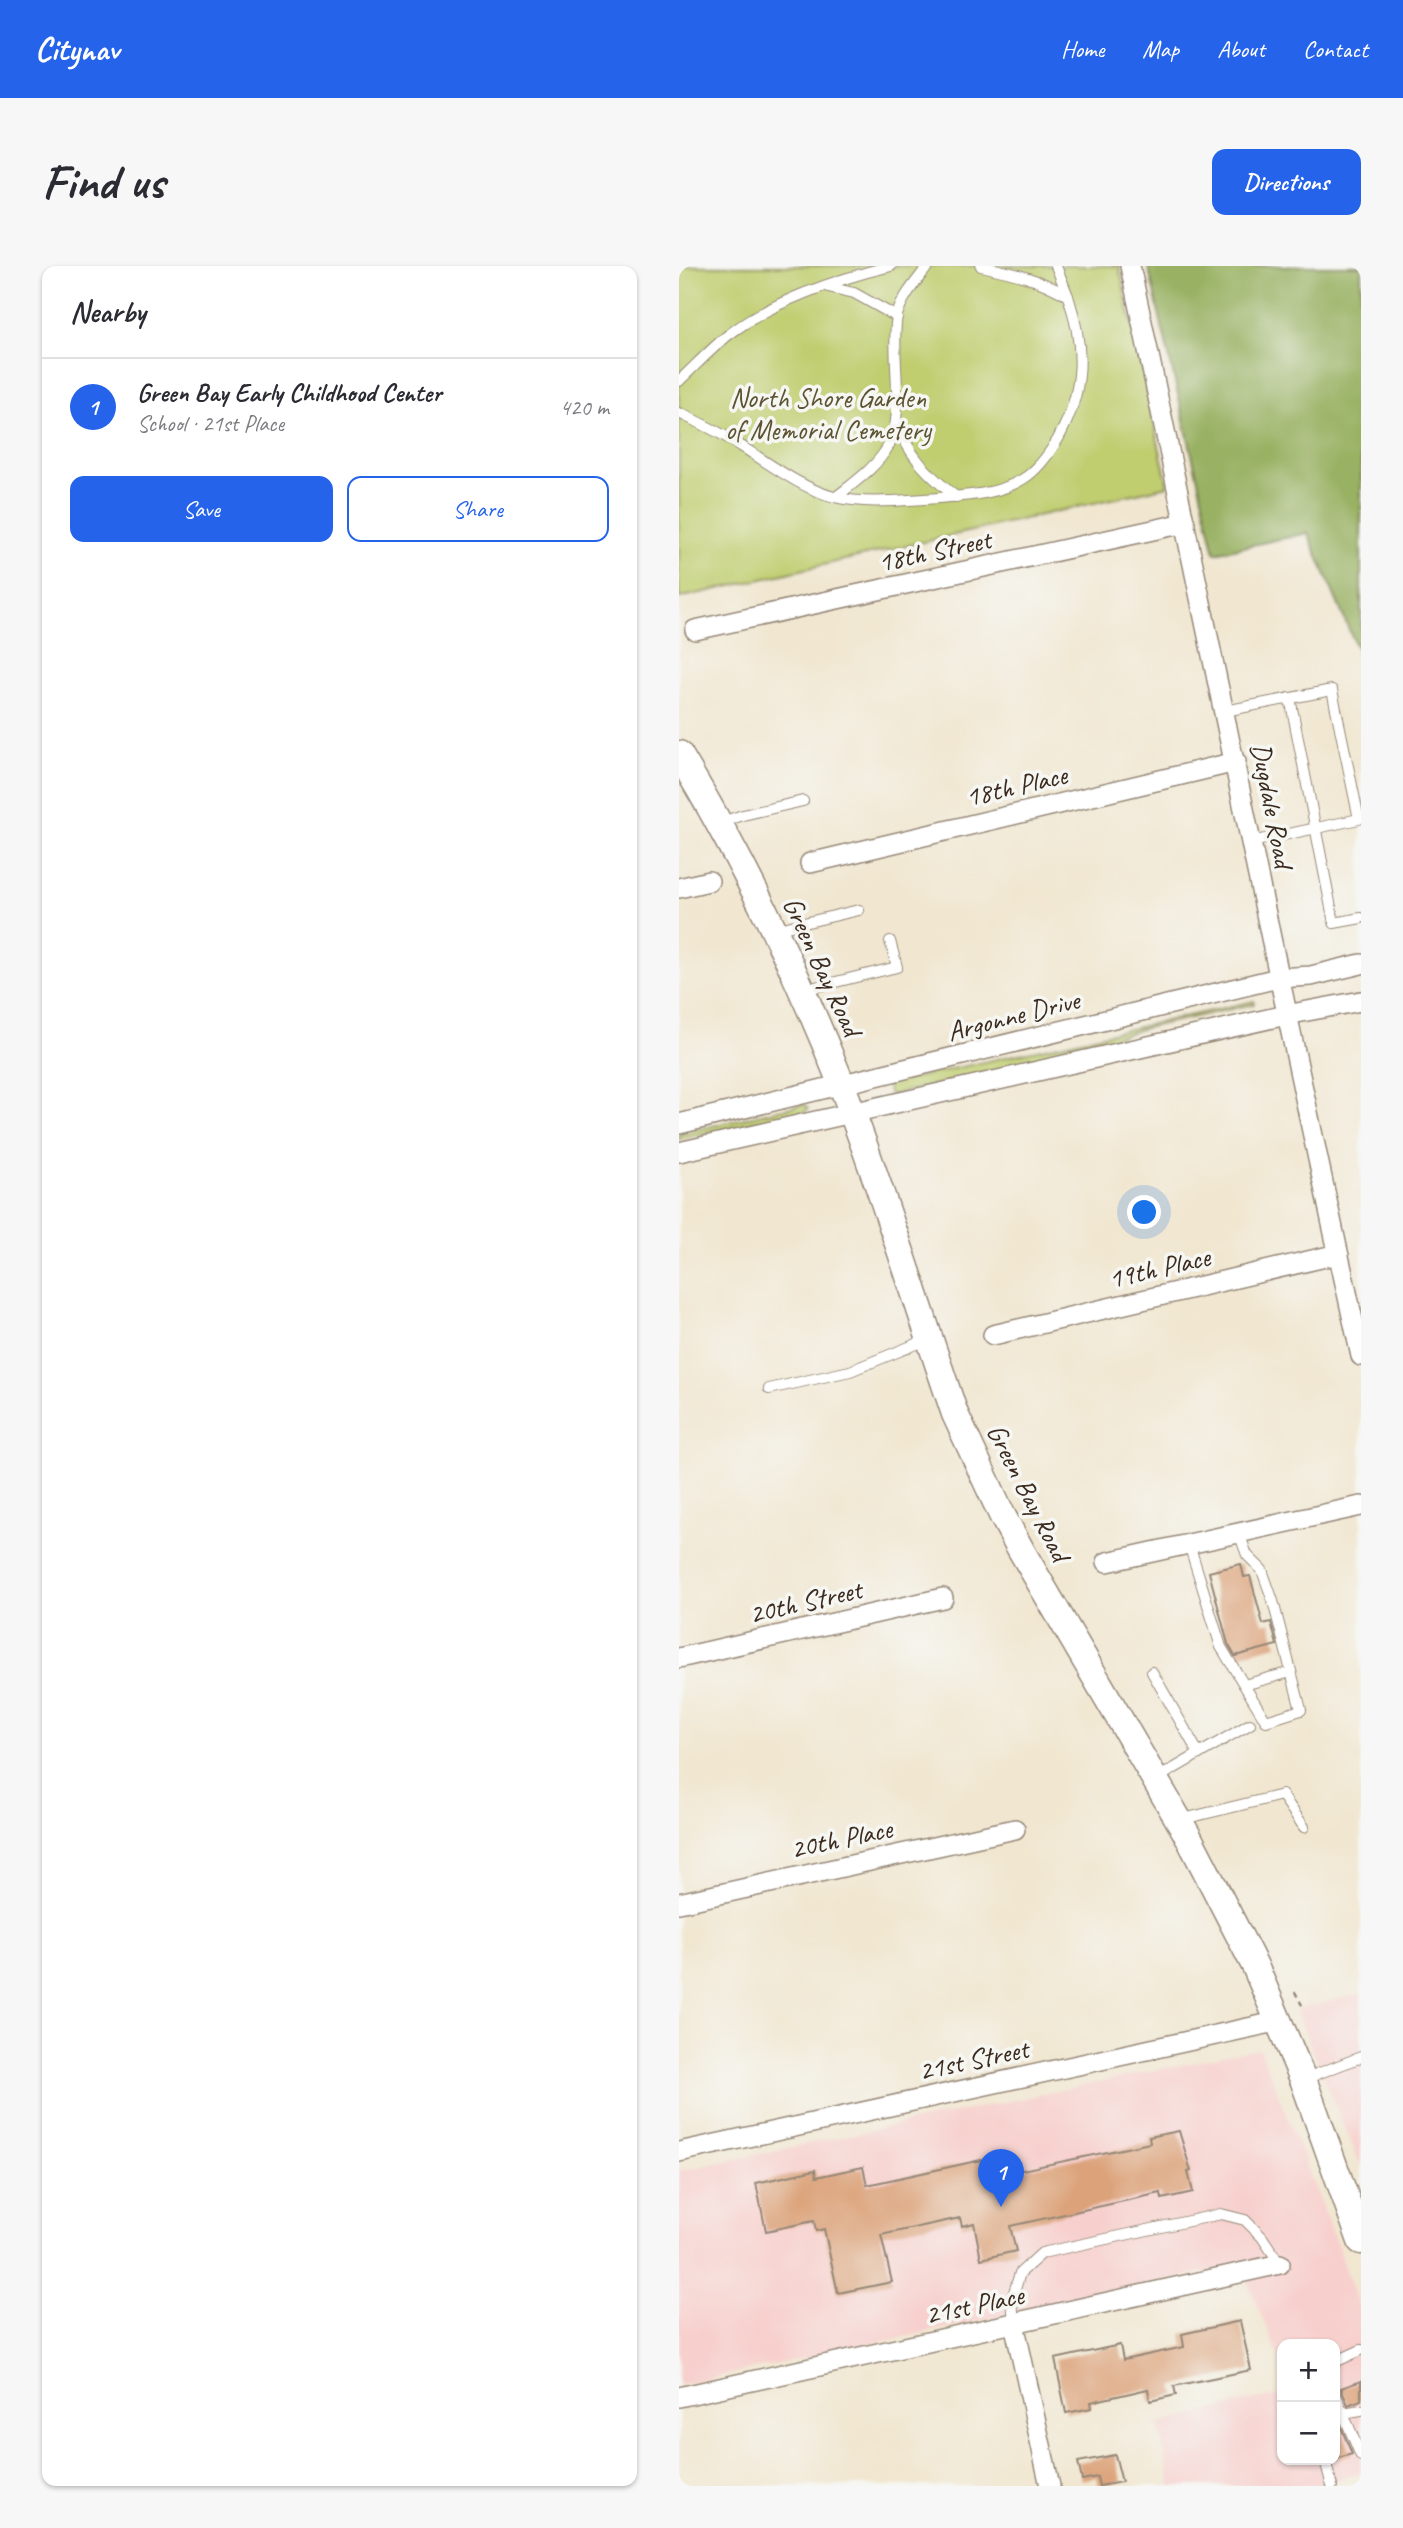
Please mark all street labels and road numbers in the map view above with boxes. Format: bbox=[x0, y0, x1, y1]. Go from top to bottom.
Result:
street label: 18th Street bbox=[875, 521, 996, 579]
street label: Dugdale Road bbox=[1243, 740, 1302, 874]
street label: 18th Place bbox=[962, 756, 1072, 814]
street label: Green Bay Road bbox=[775, 891, 872, 1045]
street label: Argonne Drive bbox=[944, 982, 1085, 1049]
street label: 19th Place bbox=[1105, 1238, 1215, 1296]
street label: Green Bay Road bbox=[979, 1418, 1080, 1570]
street label: 20th Street bbox=[745, 1571, 867, 1631]
street label: 20th Place bbox=[787, 1810, 897, 1866]
street label: 21st Street bbox=[915, 2030, 1034, 2088]
street label: 21st Place bbox=[922, 2277, 1028, 2332]

